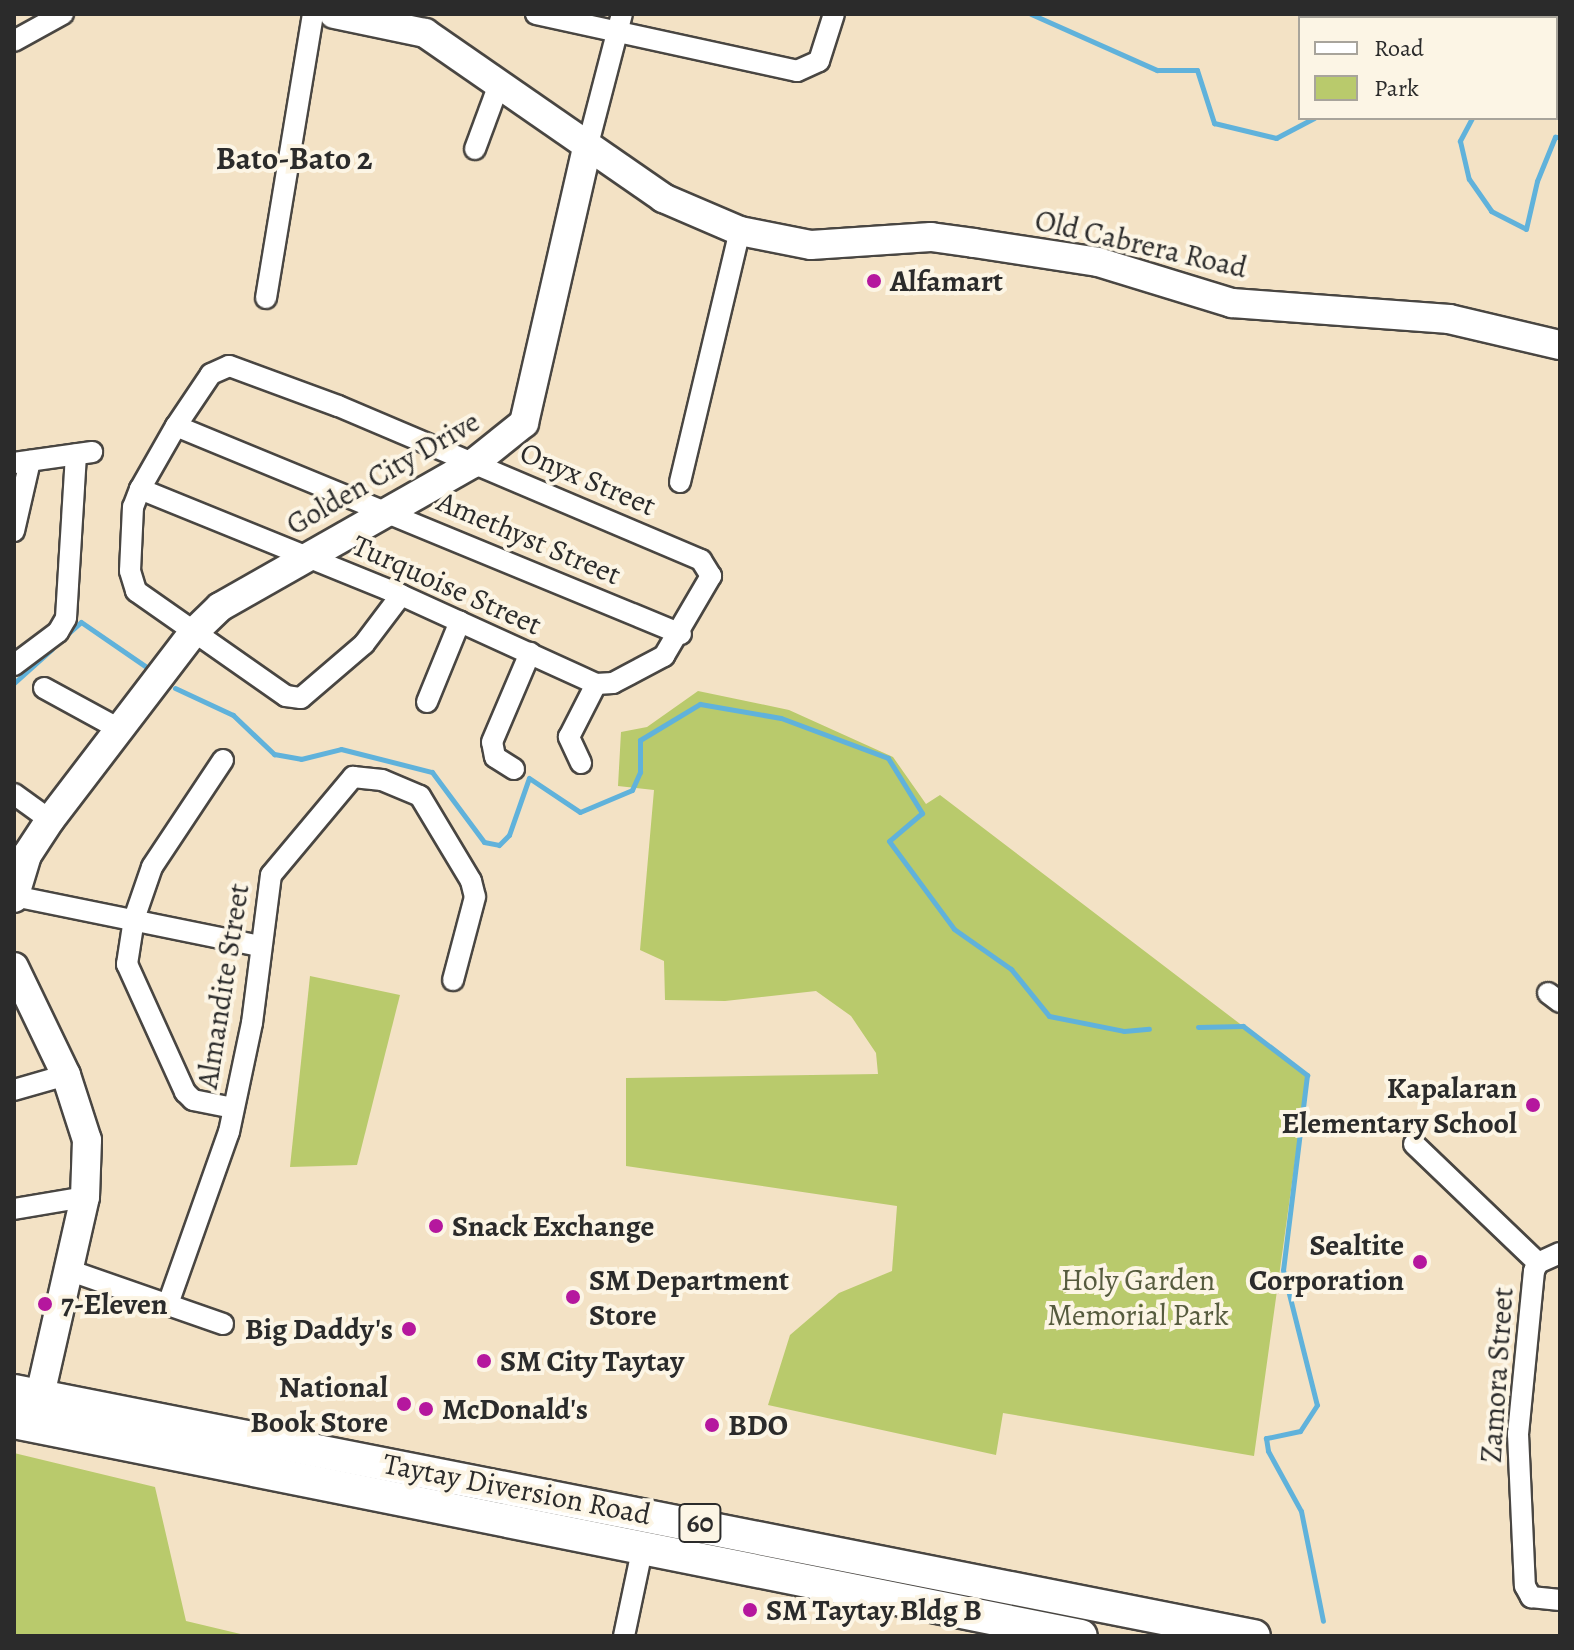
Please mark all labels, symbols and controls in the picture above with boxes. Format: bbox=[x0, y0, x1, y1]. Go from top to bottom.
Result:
legend bbox=[1298, 16, 1558, 120]
text: Road bbox=[1374, 32, 1424, 64]
text: Park bbox=[1374, 72, 1419, 104]
district label: Bato-Bato 2 bbox=[216, 139, 372, 177]
street label: Old Cabrera Road bbox=[1032, 202, 1250, 286]
place label: Alfamart bbox=[890, 263, 1003, 299]
marker: Alfamart bbox=[865, 272, 883, 290]
street label: Golden City Drive bbox=[280, 403, 486, 543]
street label: Onyx Street bbox=[515, 434, 661, 524]
street label: Amethyst Street bbox=[432, 483, 626, 593]
street label: Turquoise Street bbox=[347, 527, 547, 643]
street label: Almandite Street bbox=[189, 881, 257, 1091]
place label: Kapalaran Elementary School bbox=[1281, 1070, 1517, 1140]
marker: Kapalaran Elementary School bbox=[1524, 1096, 1542, 1114]
place label: Snack Exchange bbox=[452, 1208, 654, 1244]
marker: Snack Exchange bbox=[427, 1217, 445, 1235]
place label: Sealtite Corporation bbox=[1249, 1227, 1404, 1298]
marker: Sealtite Corporation bbox=[1411, 1253, 1429, 1271]
place label: SM Department Store bbox=[589, 1262, 789, 1332]
park label: Holy Garden Memorial Park bbox=[1047, 1262, 1229, 1332]
place label: 7-Eleven bbox=[61, 1286, 168, 1322]
street label: Zamora Street bbox=[1473, 1286, 1521, 1464]
marker: SM Department Store bbox=[564, 1288, 582, 1306]
marker: 7-Eleven bbox=[36, 1295, 54, 1313]
place label: Big Daddy's bbox=[245, 1311, 393, 1347]
marker: Big Daddy's bbox=[400, 1320, 418, 1338]
place label: SM City Taytay bbox=[500, 1343, 684, 1379]
marker: SM City Taytay bbox=[475, 1352, 493, 1370]
place label: National Book Store bbox=[250, 1369, 388, 1440]
place label: McDonald's bbox=[442, 1391, 588, 1427]
marker: National Book Store bbox=[395, 1395, 413, 1413]
marker: McDonald's bbox=[417, 1400, 435, 1418]
place label: BDO bbox=[728, 1407, 788, 1443]
marker: BDO bbox=[703, 1416, 721, 1434]
street label: Taytay Diversion Road bbox=[380, 1445, 654, 1533]
road number: 60 bbox=[678, 1499, 722, 1547]
place label: SM Taytay Bldg B bbox=[766, 1592, 982, 1628]
marker: SM Taytay Bldg B bbox=[741, 1601, 759, 1619]

